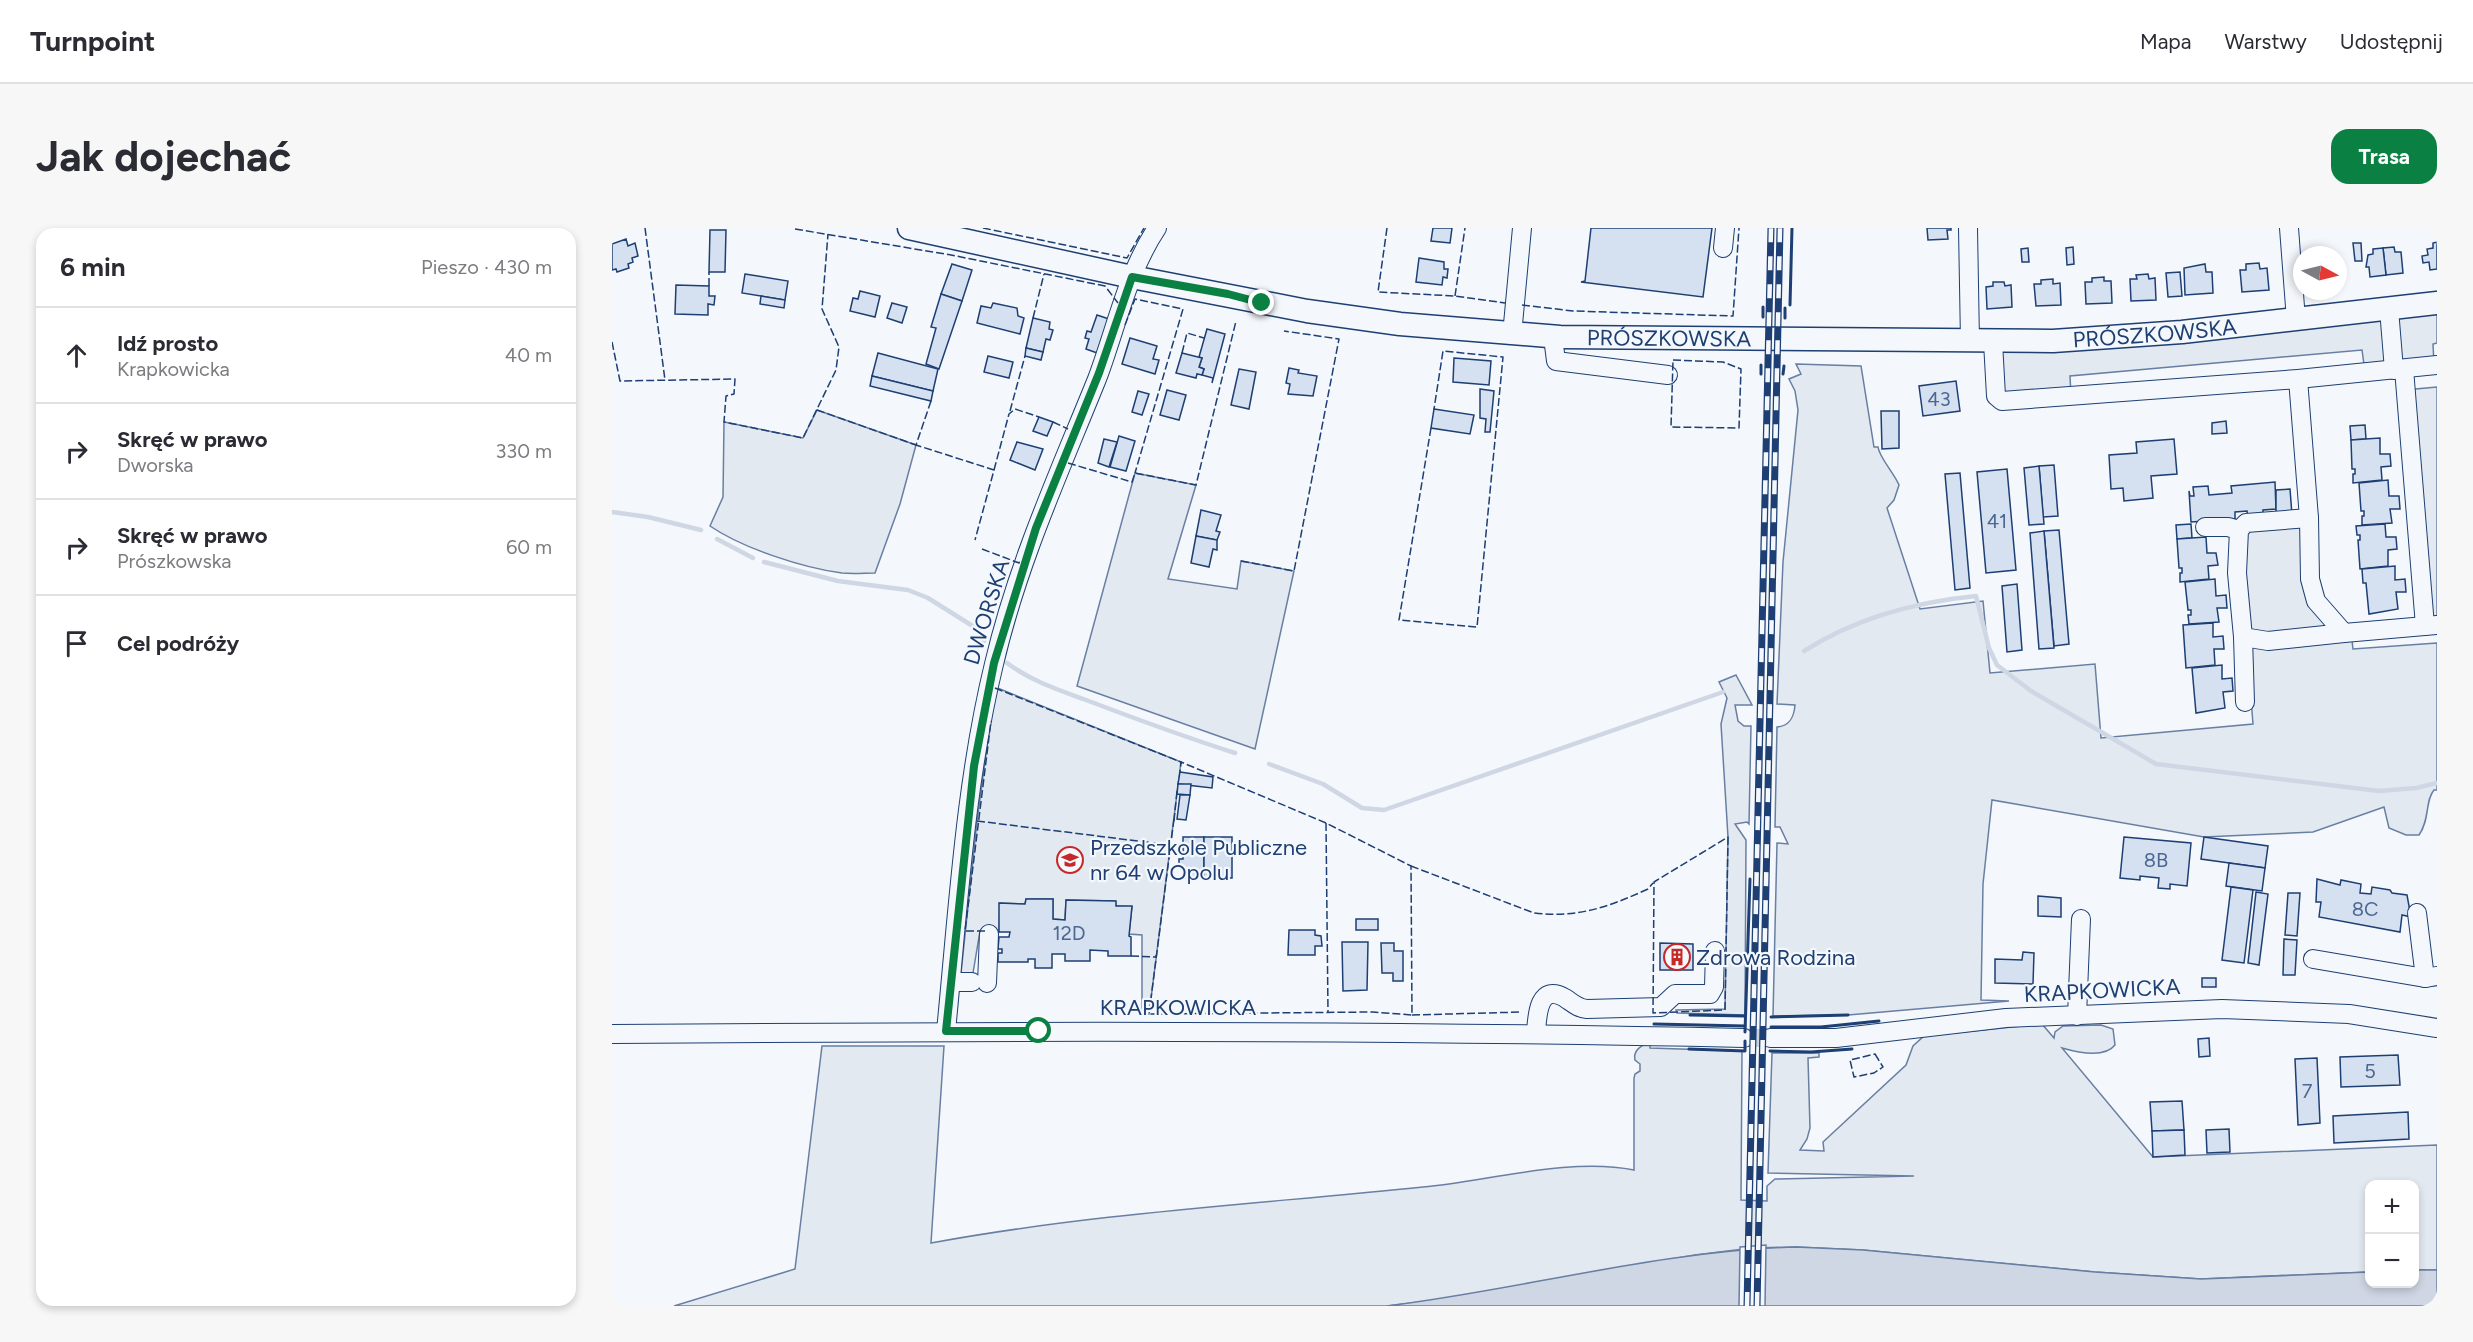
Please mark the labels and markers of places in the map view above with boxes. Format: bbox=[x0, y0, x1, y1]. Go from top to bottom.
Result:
place label: Przedszkole Publiczne nr 64 w Opolu bbox=[1090, 834, 1307, 886]
school or university icon: Przedszkole Publiczne nr 64 w Opolu bbox=[1055, 845, 1085, 875]
building icon: Zdrowa Rodzina bbox=[1662, 942, 1692, 972]
place label: Zdrowa Rodzina bbox=[1696, 944, 1855, 971]

